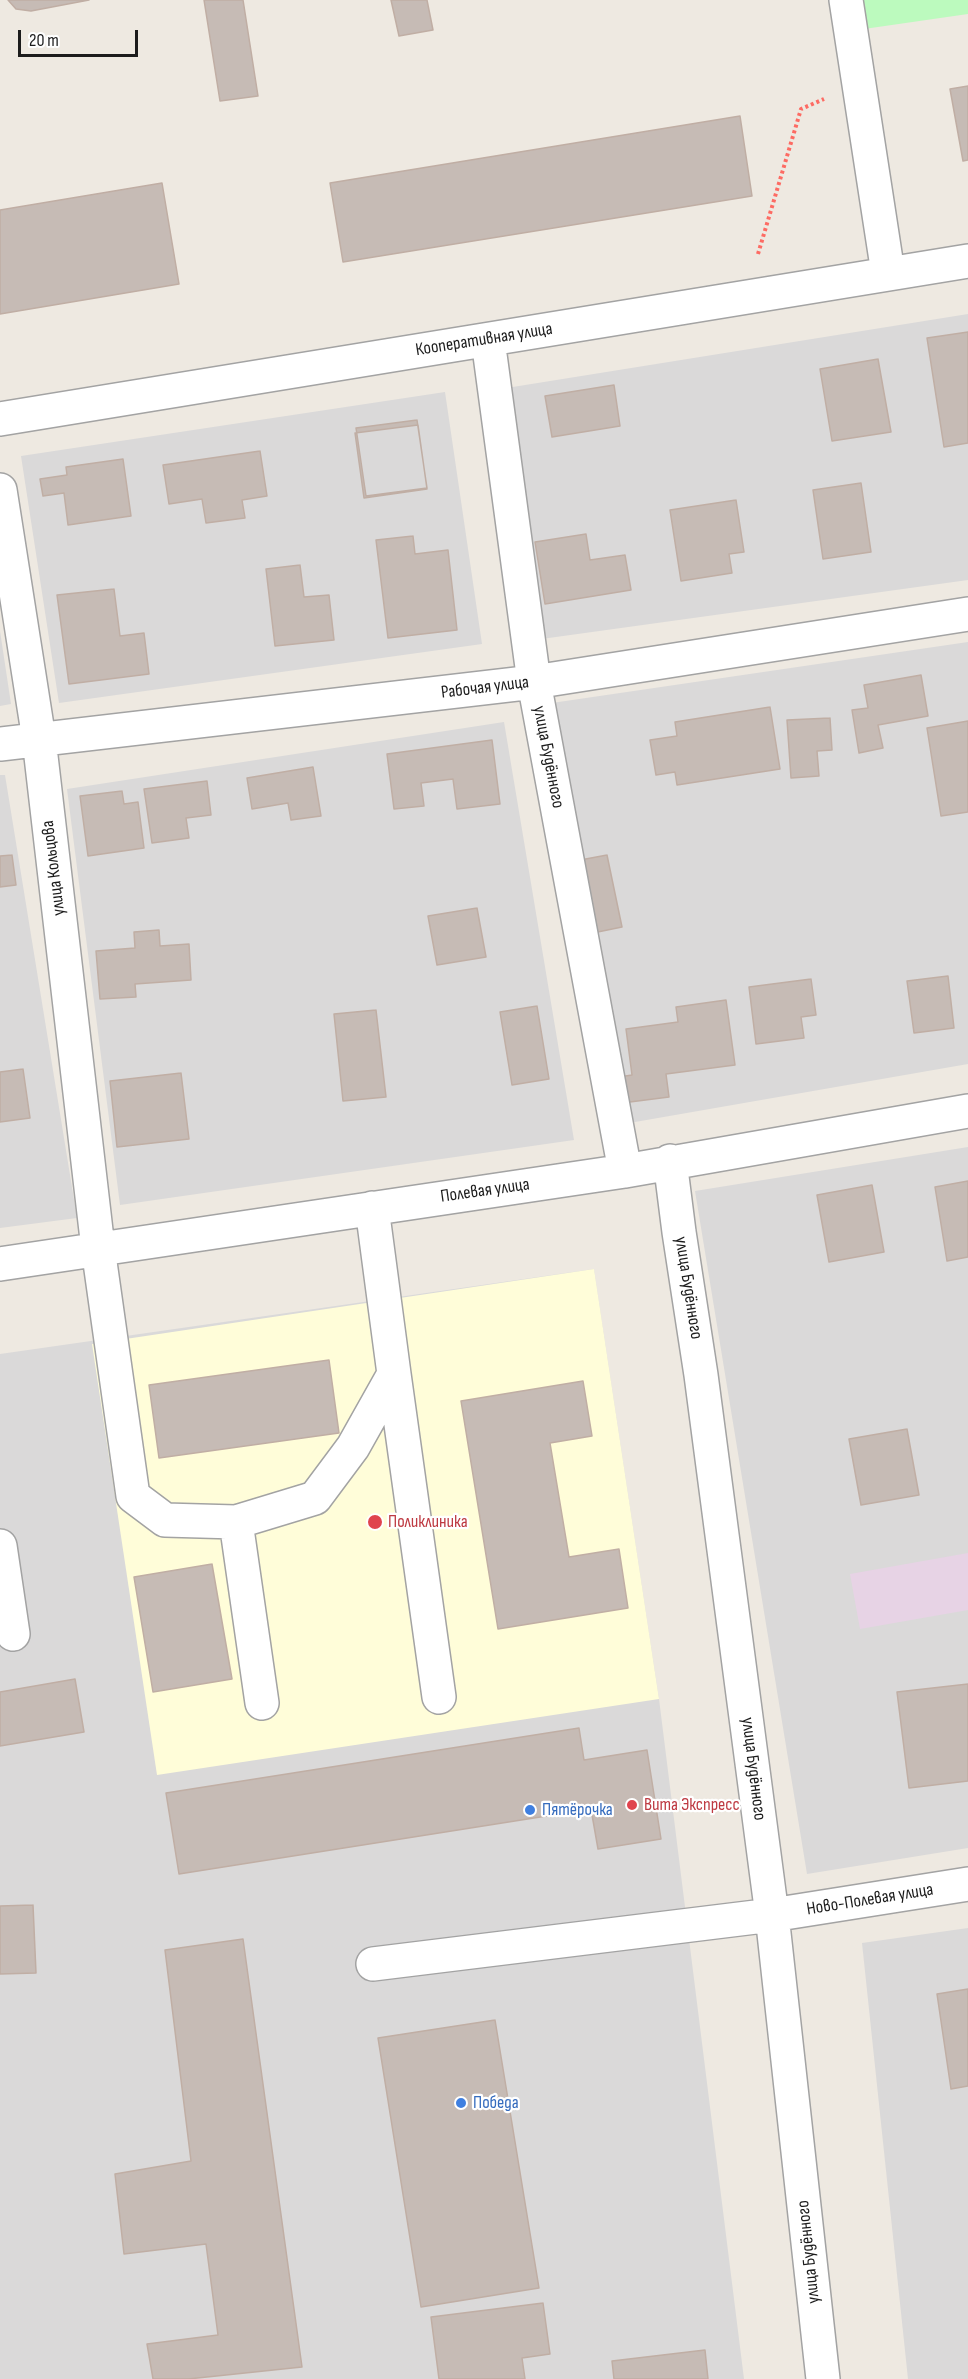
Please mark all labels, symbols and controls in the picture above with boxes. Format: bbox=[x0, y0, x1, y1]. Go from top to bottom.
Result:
scale bar bbox=[21, 18, 141, 56]
text: 20 m bbox=[29, 30, 59, 51]
street label: Кооперативная улица bbox=[414, 319, 554, 361]
street label: Рабочая улица bbox=[440, 672, 530, 704]
street label: улица Будённого bbox=[528, 704, 568, 810]
street label: улица Кольцова bbox=[37, 819, 71, 917]
street label: Полевая улица bbox=[439, 1174, 531, 1208]
street label: улица Будённого bbox=[669, 1235, 707, 1341]
place label: Поликлиника bbox=[388, 1511, 468, 1533]
marker: Поликлиника bbox=[366, 1513, 384, 1531]
street label: улица Будённого bbox=[736, 1716, 770, 1822]
place label: Вита Экспресс bbox=[644, 1794, 740, 1816]
marker: Вита Экспресс bbox=[625, 1798, 639, 1812]
place label: Пятёрочка bbox=[542, 1799, 613, 1821]
marker: Пятёрочка bbox=[523, 1803, 537, 1817]
street label: Ново-Полевая улица bbox=[805, 1879, 935, 1921]
place label: Победа bbox=[473, 2092, 519, 2114]
marker: Победа bbox=[454, 2096, 468, 2110]
street label: улица Будённого bbox=[793, 2199, 825, 2305]

